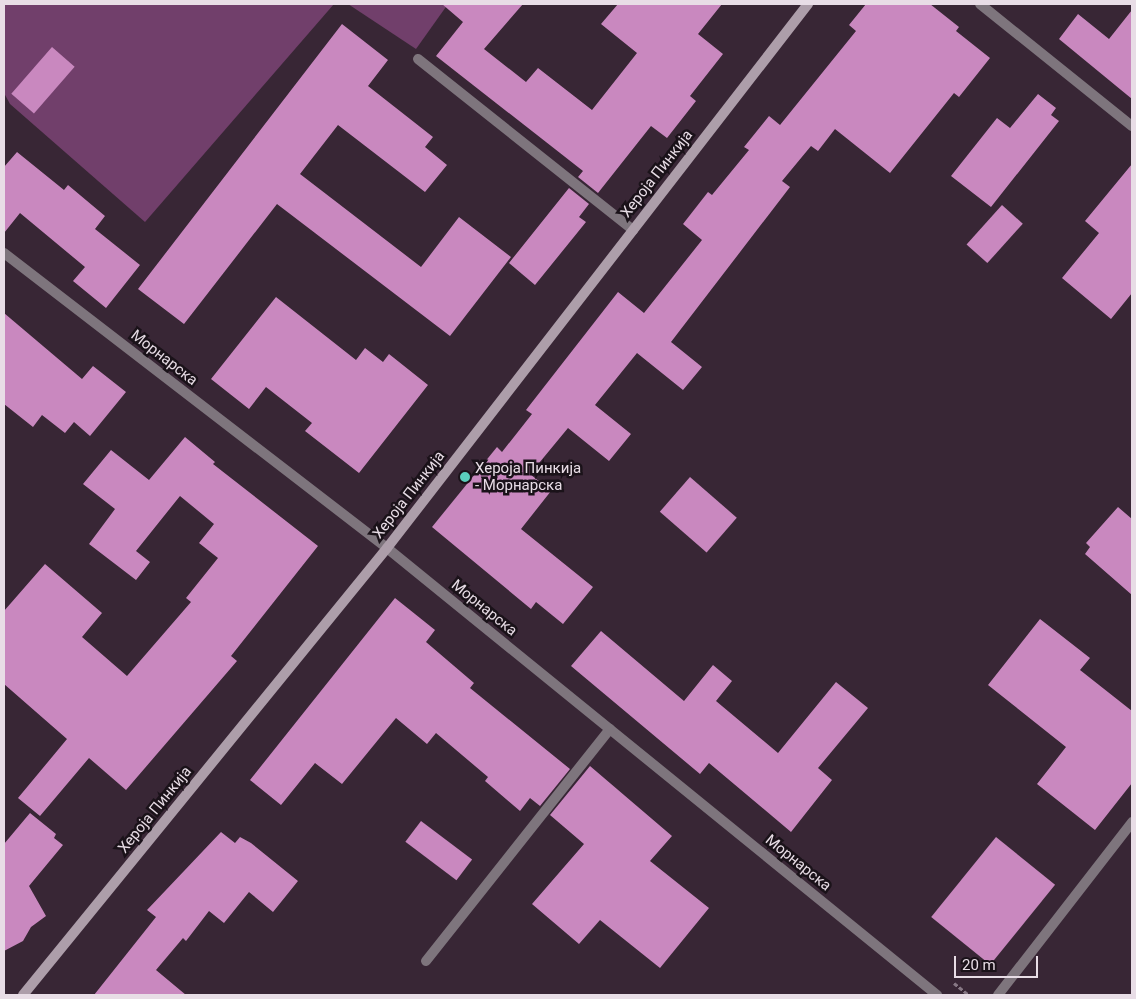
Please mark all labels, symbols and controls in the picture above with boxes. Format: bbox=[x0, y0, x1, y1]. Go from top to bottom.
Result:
street label: Хероја Пинкија bbox=[617, 127, 697, 221]
street label: Морнарска bbox=[127, 326, 201, 390]
street label: Хероја Пинкија bbox=[369, 448, 449, 542]
place label: Хероја Пинкија - Морнарска bbox=[475, 459, 581, 494]
marker: Хероја Пинкија - Морнарска bbox=[459, 471, 471, 483]
street label: Морнарска bbox=[447, 576, 521, 640]
street label: Хероја Пинкија bbox=[115, 763, 195, 857]
street label: Морнарска bbox=[761, 831, 835, 895]
scale bar bbox=[956, 946, 1040, 978]
text: 20 m bbox=[962, 956, 996, 974]

